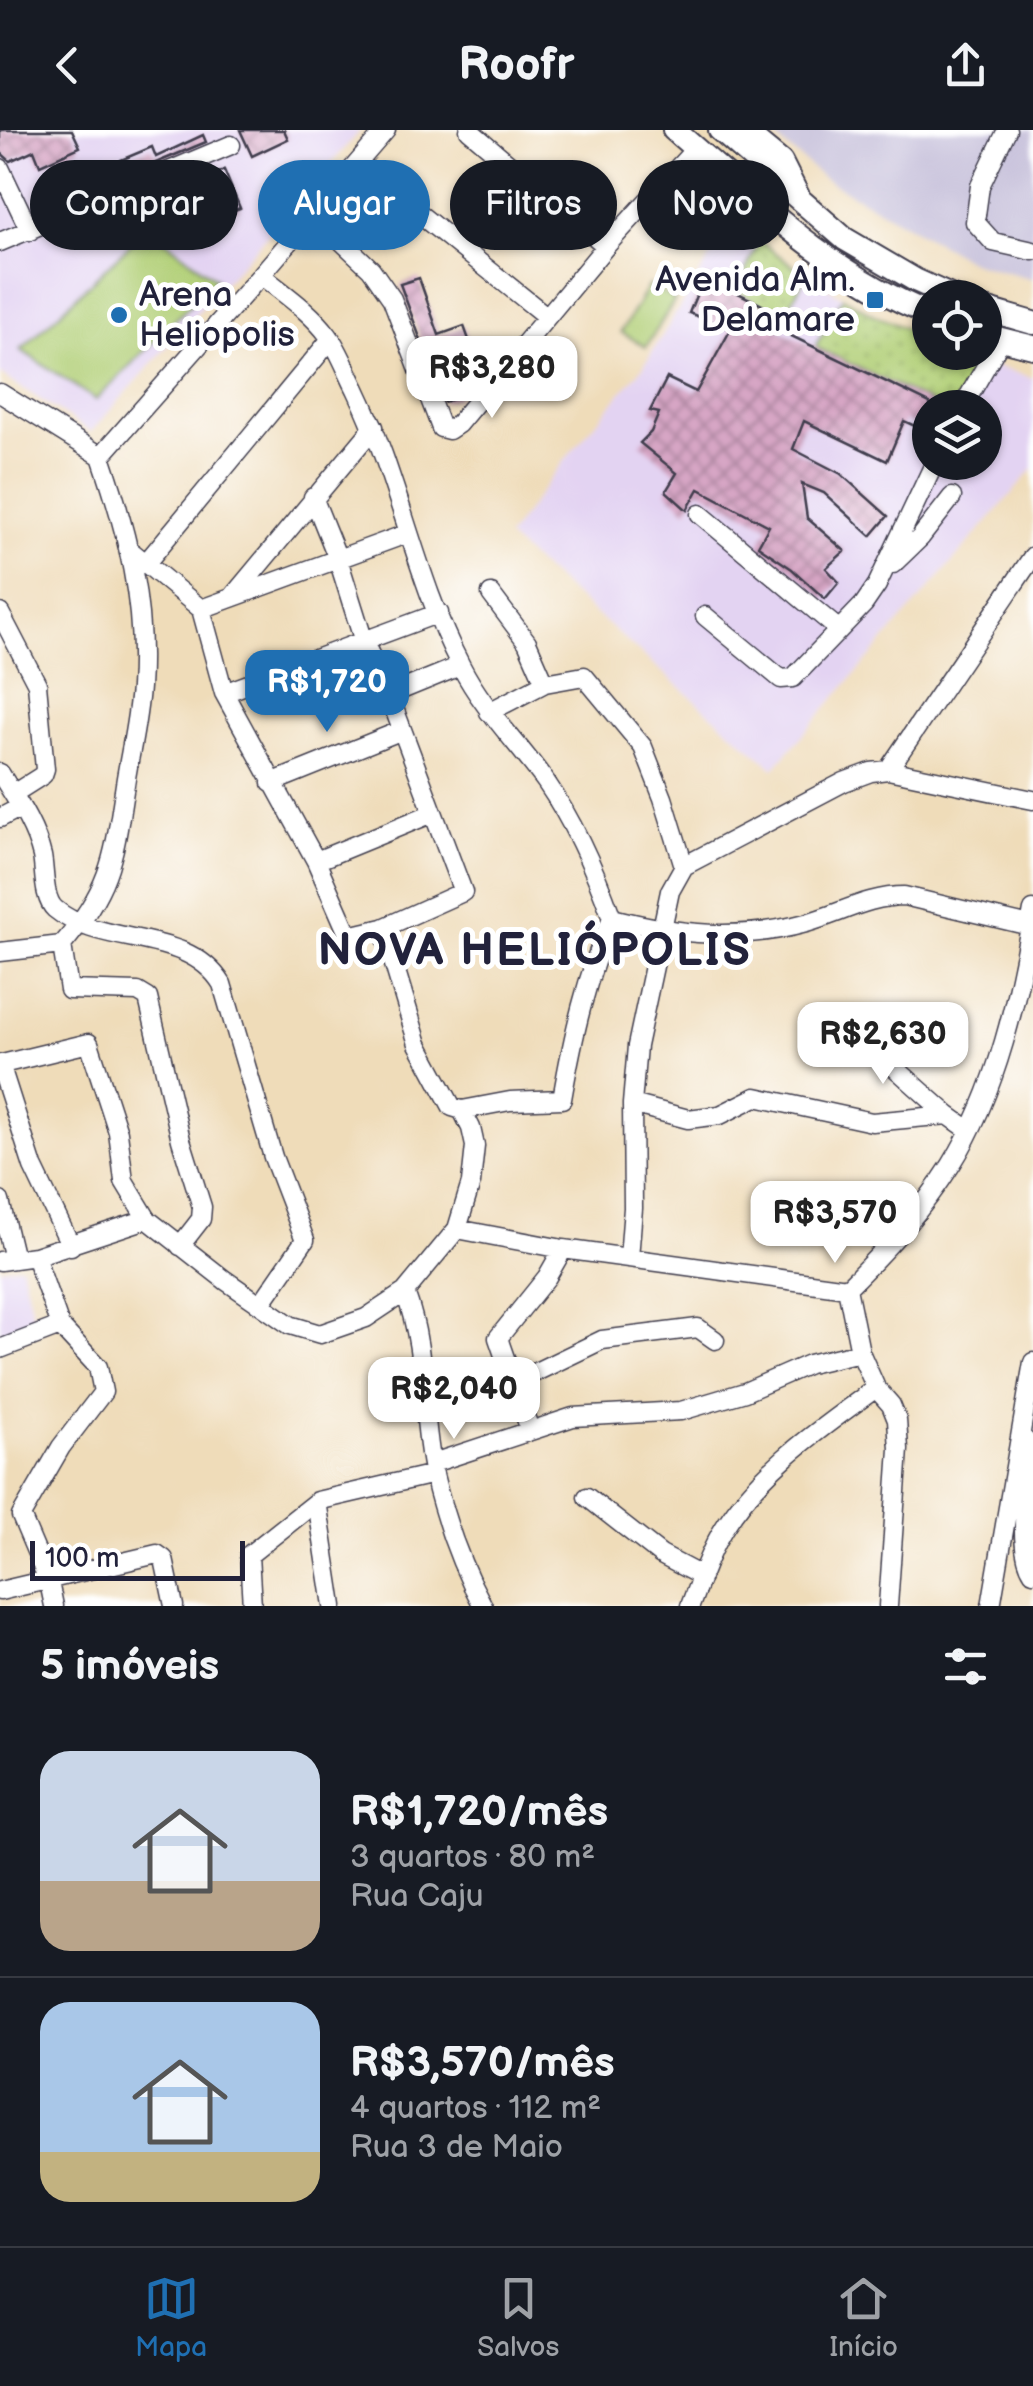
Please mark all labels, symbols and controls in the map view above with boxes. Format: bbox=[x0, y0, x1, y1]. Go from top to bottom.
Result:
icon: back bbox=[40, 38, 95, 93]
text: Roofr bbox=[459, 38, 574, 93]
icon: share bbox=[938, 38, 993, 93]
chip: Comprar bbox=[30, 160, 238, 250]
chip: Alugar bbox=[258, 160, 430, 250]
chip: Filtros bbox=[450, 160, 617, 250]
chip: Novo bbox=[637, 160, 789, 250]
place label: Avenida Alm. Delamare bbox=[655, 259, 855, 342]
place label: Arena Heliopolis bbox=[139, 274, 295, 357]
map controls bbox=[912, 280, 1002, 480]
button: locate bbox=[912, 280, 1002, 370]
marker: Avenida Alm. Delamare bbox=[864, 289, 886, 311]
marker: Arena Heliopolis bbox=[108, 304, 130, 326]
pin: R$3,280 bbox=[400, 336, 584, 421]
text: R$3,280 bbox=[428, 349, 556, 388]
button: layers bbox=[912, 390, 1002, 480]
pin: R$1,720 bbox=[235, 650, 419, 735]
text: R$1,720 bbox=[267, 663, 387, 702]
district label: NOVA HELIÓPOLIS bbox=[318, 920, 752, 979]
pin: R$2,630 bbox=[791, 1002, 975, 1087]
text: R$2,630 bbox=[819, 1015, 947, 1054]
pin: R$3,570 bbox=[743, 1181, 927, 1266]
text: R$3,570 bbox=[773, 1194, 897, 1233]
pin: R$2,040 bbox=[362, 1357, 546, 1442]
text: R$2,040 bbox=[390, 1370, 518, 1409]
scale bar bbox=[30, 1536, 245, 1580]
text: 100 m bbox=[45, 1542, 119, 1575]
icon: filters bbox=[938, 1639, 993, 1694]
text: 5 imóveis bbox=[40, 1641, 219, 1692]
text: R$1,720/mês bbox=[350, 1787, 608, 1838]
icon: home bbox=[120, 1791, 240, 1911]
text: 3 quartos · 80 m² bbox=[350, 1838, 595, 1877]
text: Rua Caju bbox=[350, 1877, 484, 1916]
text: R$3,570/mês bbox=[350, 2038, 615, 2089]
icon: home bbox=[120, 2042, 240, 2162]
text: 4 quartos · 112 m² bbox=[350, 2089, 601, 2128]
text: Rua 3 de Maio bbox=[350, 2128, 563, 2167]
tab: Mapa bbox=[135, 2271, 207, 2364]
tab: Salvos bbox=[477, 2271, 559, 2364]
tab: Início bbox=[829, 2271, 898, 2364]

